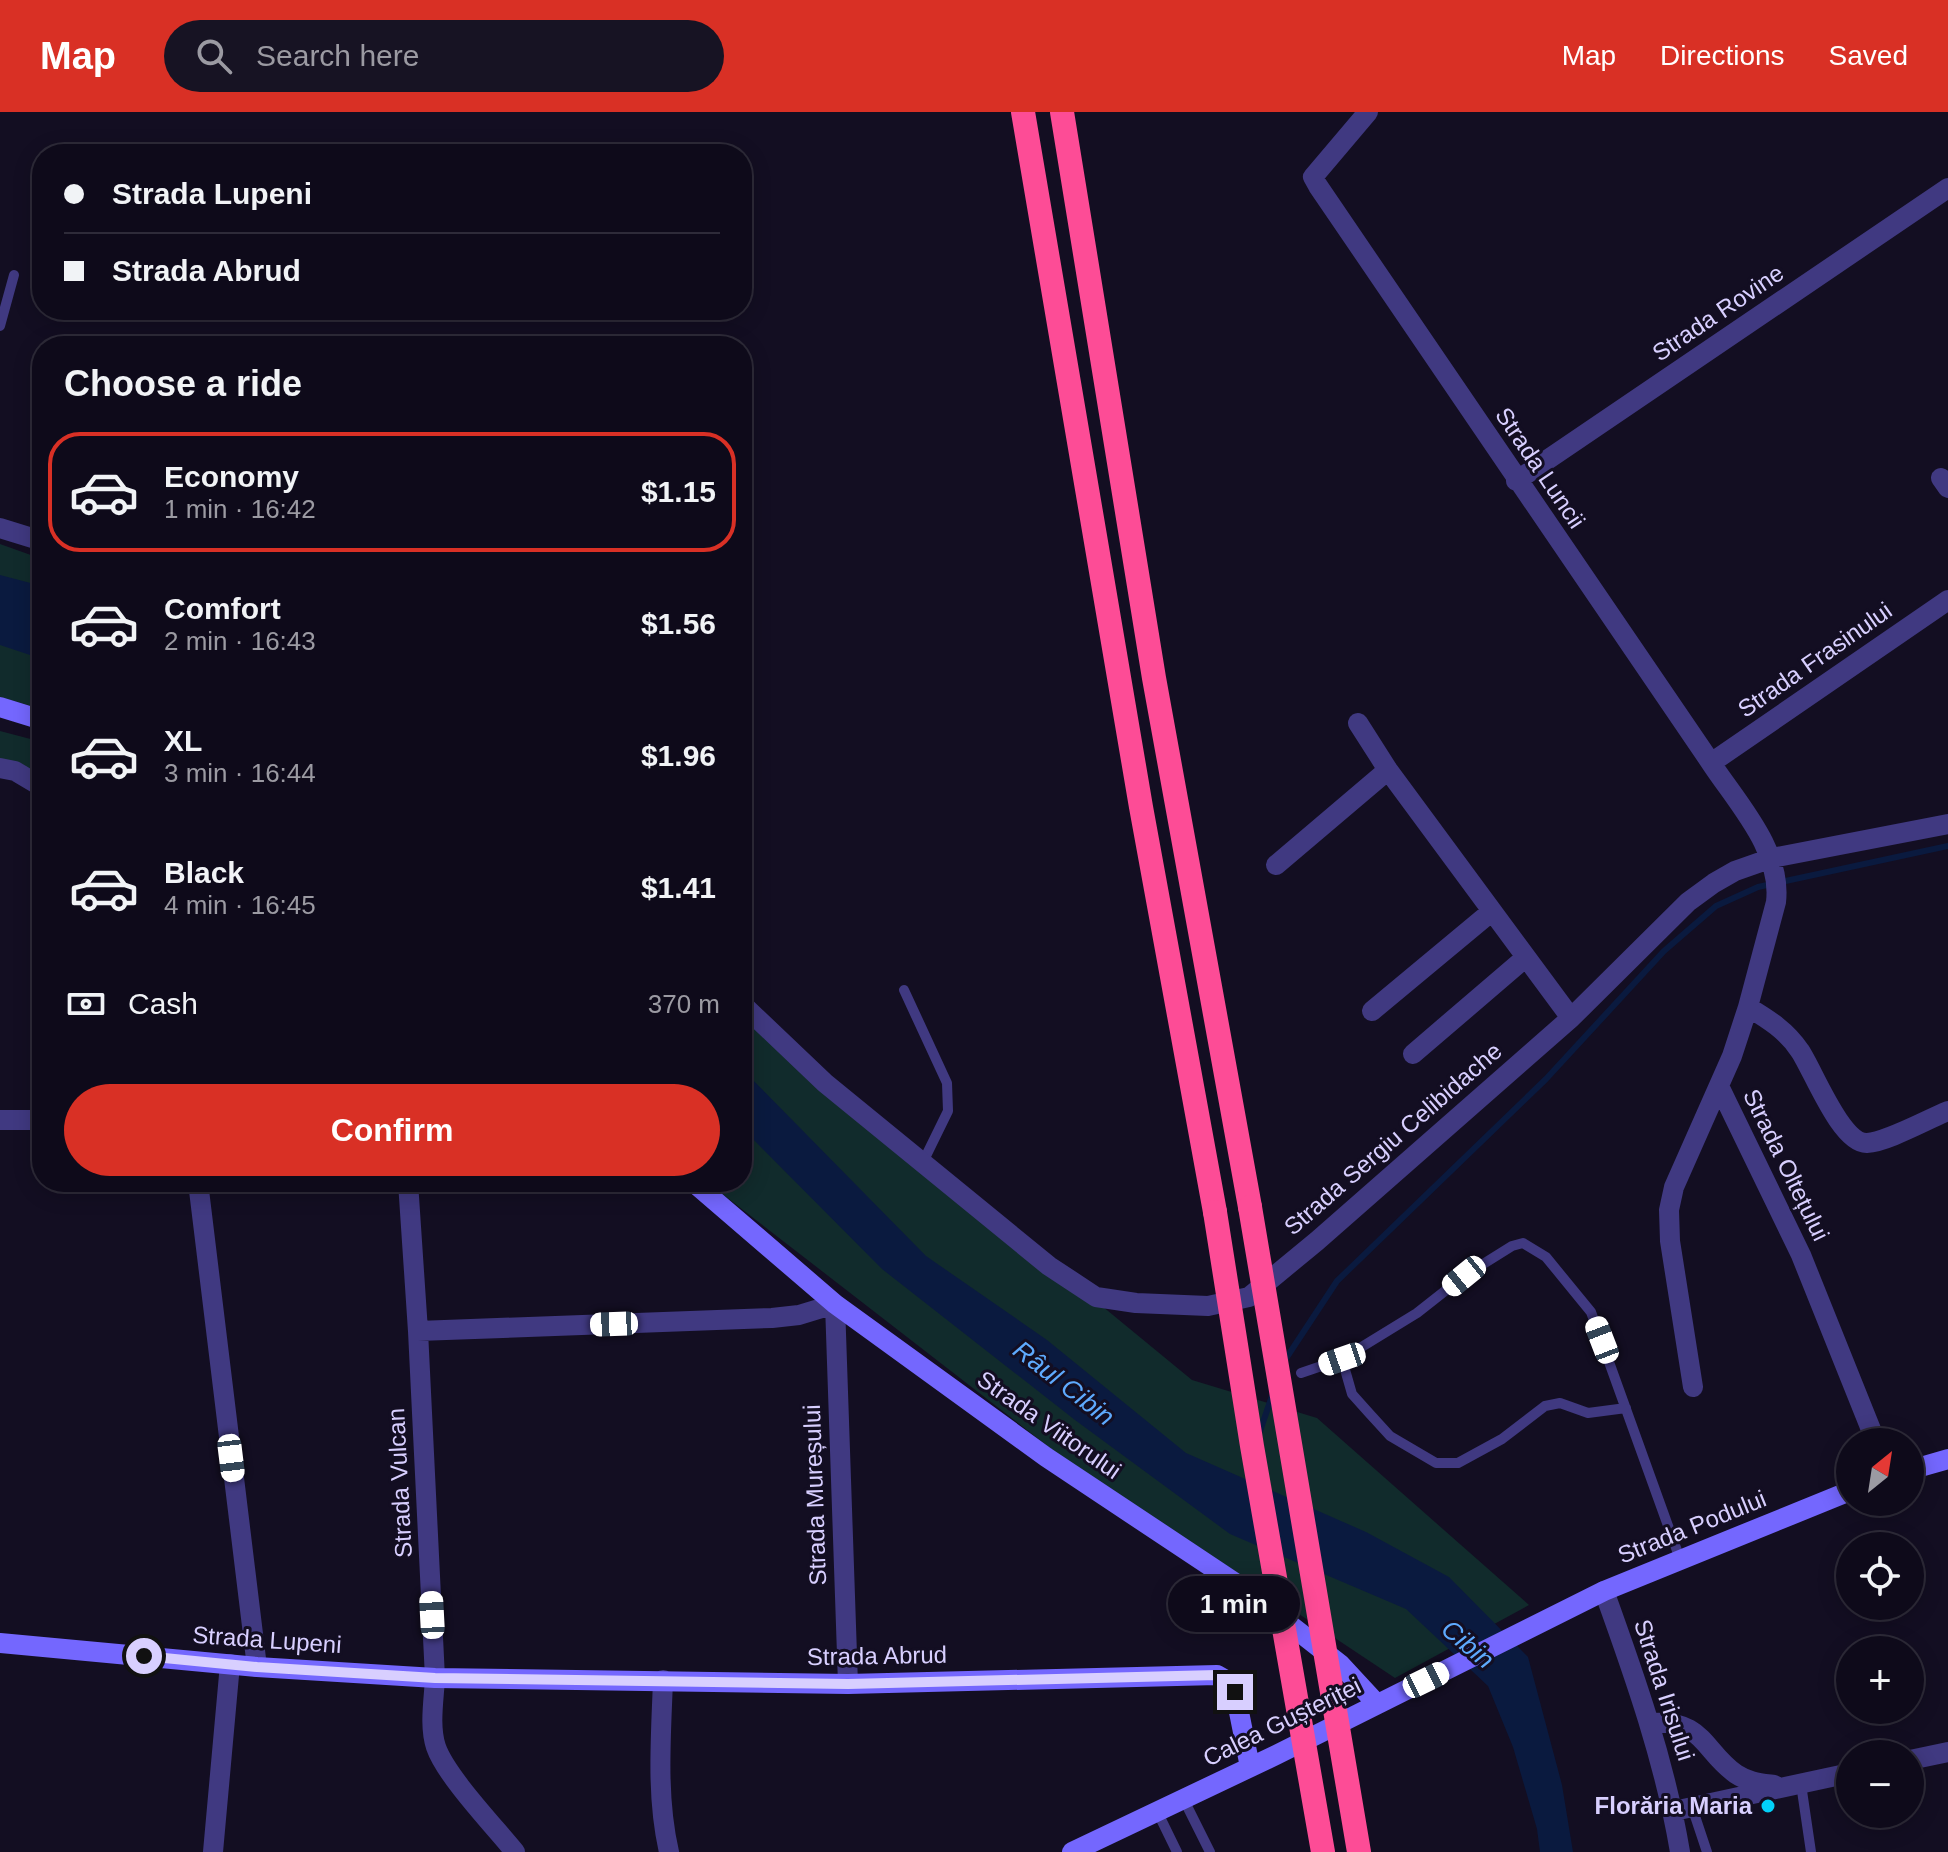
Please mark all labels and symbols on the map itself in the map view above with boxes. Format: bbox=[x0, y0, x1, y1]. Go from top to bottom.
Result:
street label: Strada Rovine bbox=[1647, 259, 1788, 366]
street label: Strada Luncii bbox=[1490, 402, 1591, 533]
street label: Strada Frasinului bbox=[1733, 597, 1897, 723]
street label: Strada Sergiu Celibidache bbox=[1279, 1037, 1507, 1240]
street label: Strada Oltețului bbox=[1738, 1085, 1835, 1245]
car bbox=[1438, 1252, 1490, 1300]
car bbox=[590, 1311, 638, 1337]
car bbox=[1582, 1313, 1622, 1367]
water label: Râul Cibin bbox=[1008, 1334, 1120, 1432]
car bbox=[1315, 1340, 1369, 1378]
street label: Strada Viitorului bbox=[972, 1365, 1126, 1484]
street label: Strada Mureșului bbox=[798, 1404, 831, 1586]
street label: Strada Vulcan bbox=[382, 1407, 417, 1559]
north arrow bbox=[1836, 1428, 1924, 1516]
car bbox=[216, 1433, 246, 1483]
street label: Strada Podului bbox=[1614, 1485, 1770, 1569]
callout: 1 min bbox=[1169, 1576, 1301, 1632]
car bbox=[419, 1590, 445, 1640]
water label: Cibin bbox=[1436, 1613, 1500, 1675]
street label: Strada Irisului bbox=[1629, 1616, 1700, 1764]
street label: Strada Lupeni bbox=[192, 1621, 343, 1658]
route start bbox=[126, 1638, 162, 1674]
street label: Strada Abrud bbox=[807, 1641, 947, 1670]
car bbox=[1399, 1659, 1453, 1701]
street label: Calea Gușteriței bbox=[1199, 1672, 1365, 1771]
route end bbox=[1217, 1674, 1253, 1710]
place label: Florăria Maria bbox=[1595, 1792, 1753, 1819]
marker: Florăria Maria bbox=[1759, 1797, 1777, 1815]

